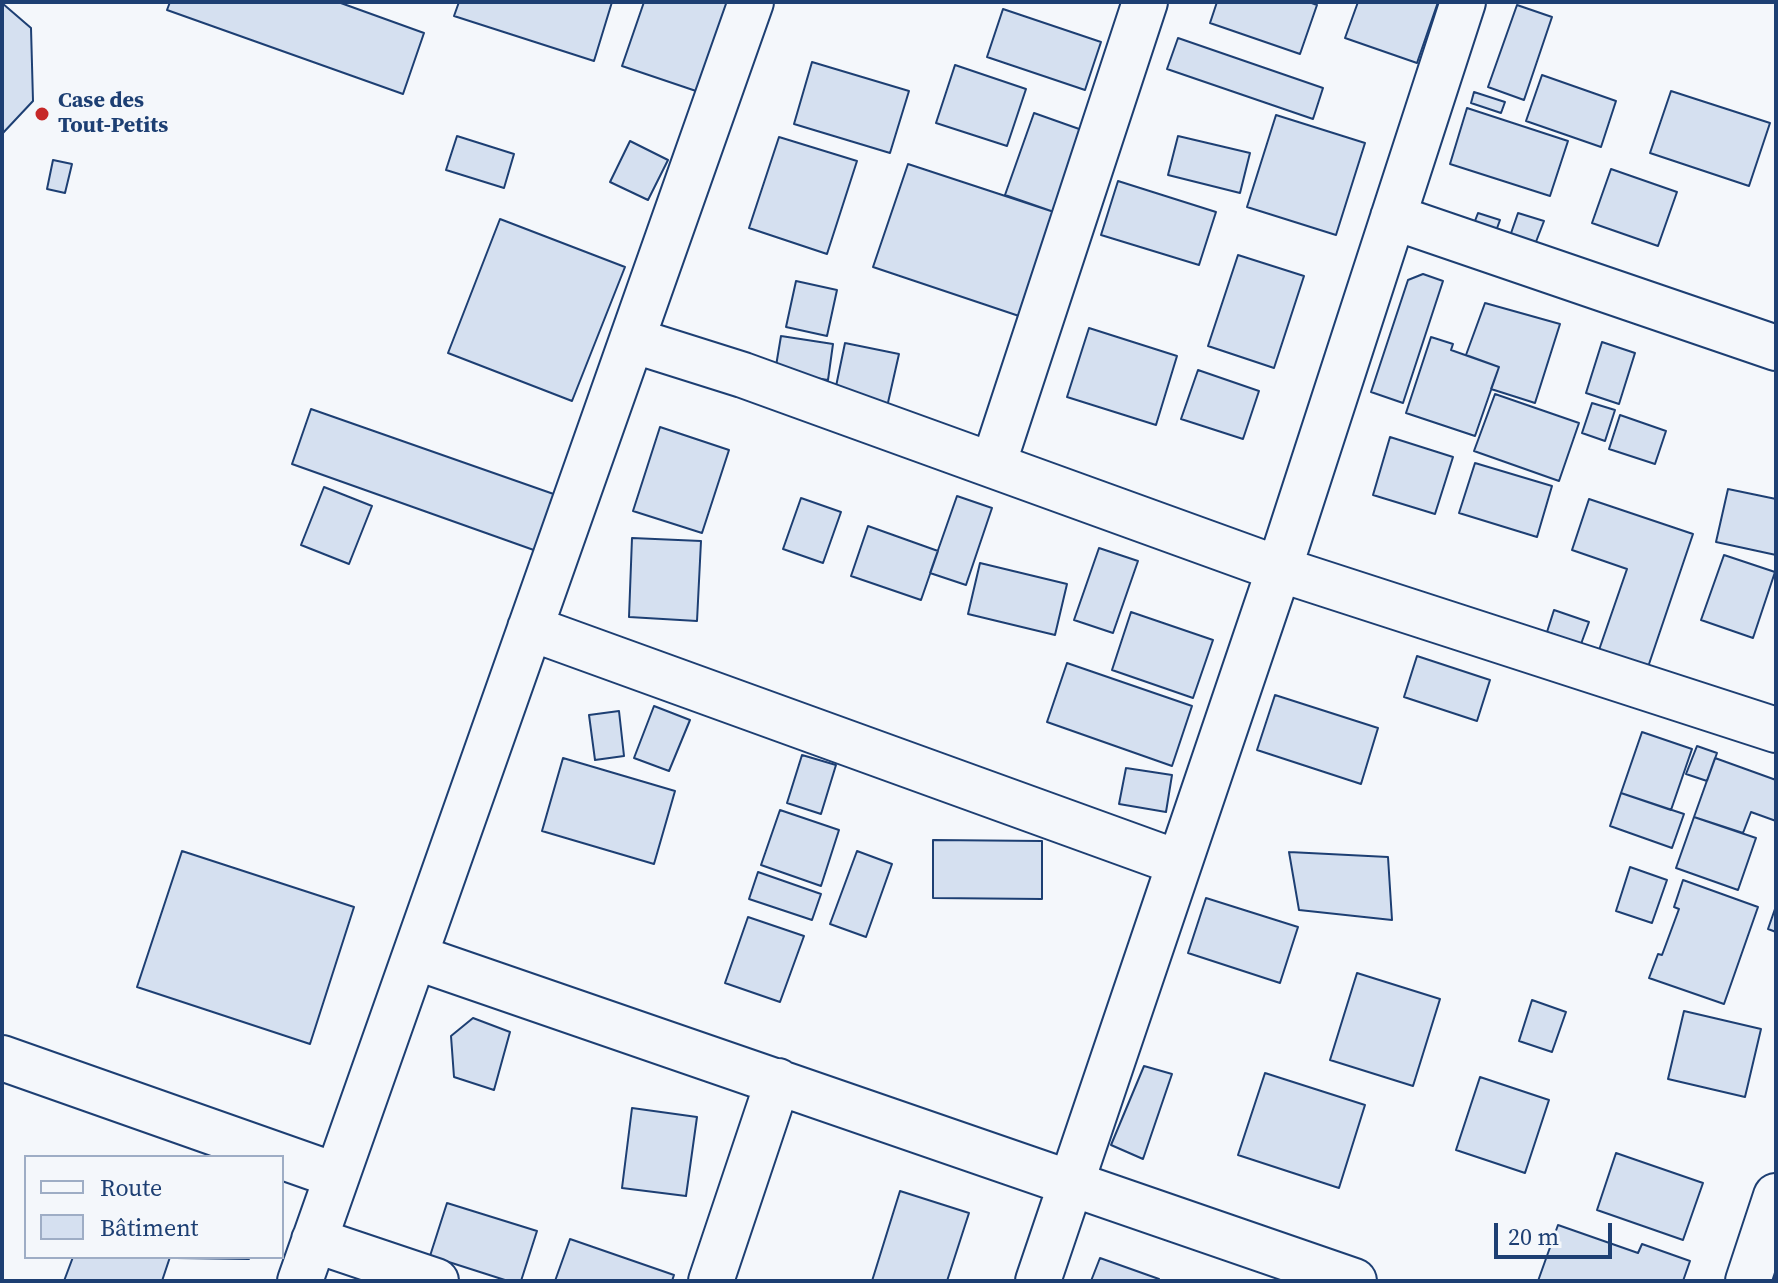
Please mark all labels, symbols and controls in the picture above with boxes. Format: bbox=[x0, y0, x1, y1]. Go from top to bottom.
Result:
place label: Case des Tout-Petits bbox=[58, 88, 168, 140]
marker: Case des Tout-Petits bbox=[33, 105, 51, 123]
legend bbox=[24, 1155, 284, 1259]
text: Route bbox=[100, 1171, 162, 1204]
scale bar bbox=[1498, 1207, 1616, 1257]
text: Bâtiment bbox=[100, 1211, 198, 1244]
text: 20 m bbox=[1508, 1220, 1559, 1253]

